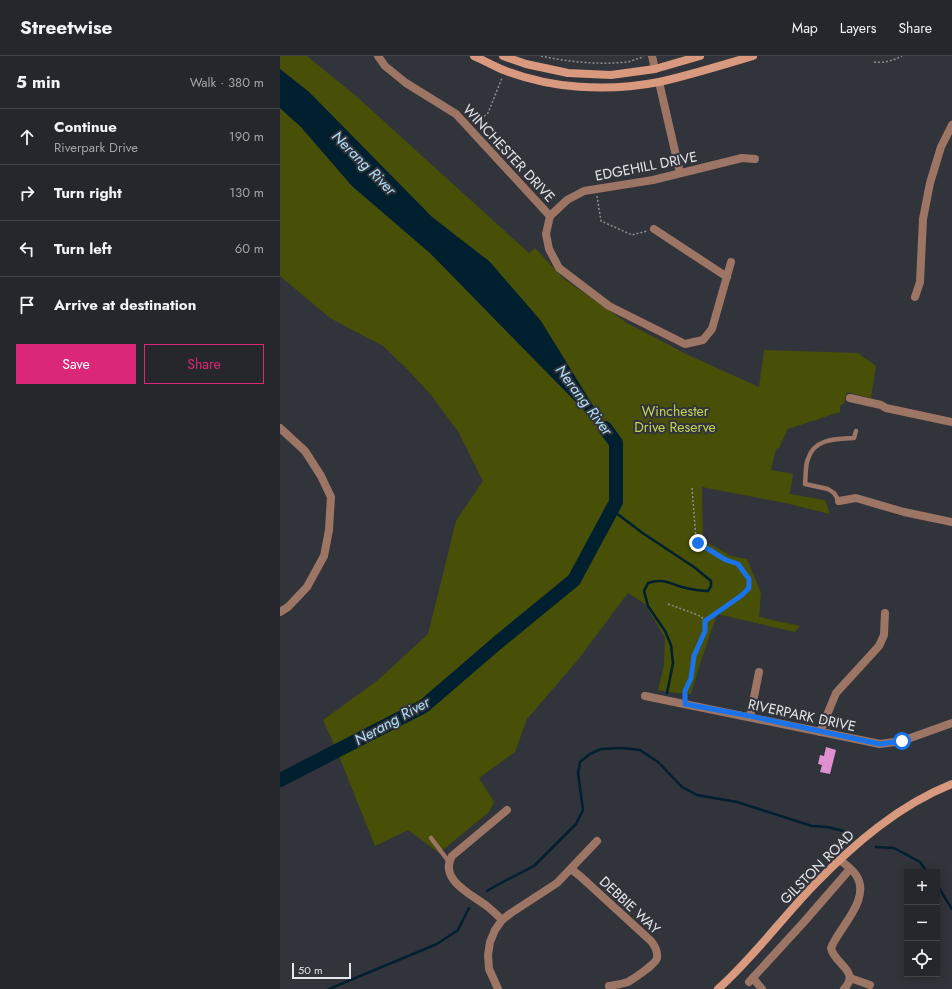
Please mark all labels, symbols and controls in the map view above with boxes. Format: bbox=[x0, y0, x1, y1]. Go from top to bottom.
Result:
text: Streetwise bbox=[20, 14, 113, 41]
text: Map bbox=[792, 18, 818, 38]
text: Layers bbox=[840, 18, 876, 38]
text: Share bbox=[898, 18, 932, 38]
text: 5 min bbox=[16, 70, 60, 94]
text: Walk · 380 m bbox=[190, 73, 264, 92]
street label: WINCHESTER DRIVE bbox=[458, 100, 560, 206]
text: Continue bbox=[54, 116, 117, 138]
icon: ahead bbox=[16, 126, 38, 148]
water label: Nerang River bbox=[327, 126, 402, 201]
text: 190 m bbox=[229, 127, 264, 146]
text: Riverpark Drive bbox=[54, 138, 138, 157]
street label: EDGEHILL DRIVE bbox=[593, 146, 699, 186]
icon: right bbox=[16, 182, 38, 204]
text: Turn right bbox=[54, 182, 122, 204]
text: 130 m bbox=[229, 183, 264, 202]
icon: left bbox=[16, 238, 38, 260]
text: Turn left bbox=[54, 238, 112, 260]
text: 60 m bbox=[235, 239, 264, 258]
icon: arrive bbox=[16, 294, 38, 316]
text: Arrive at destination bbox=[54, 294, 196, 316]
button: Save bbox=[16, 344, 136, 384]
button: Share bbox=[144, 344, 264, 384]
water label: Nerang River bbox=[550, 360, 618, 441]
park label: Winchester Drive Reserve bbox=[634, 401, 716, 437]
route end bbox=[689, 534, 707, 552]
water label: Nerang River bbox=[350, 691, 435, 751]
street label: RIVERPARK DRIVE bbox=[746, 694, 858, 736]
route start bbox=[893, 732, 911, 750]
street label: GILSTON ROAD bbox=[775, 825, 859, 909]
map controls bbox=[904, 869, 940, 977]
button: + bbox=[904, 869, 940, 905]
street label: DEBBIE WAY bbox=[595, 872, 665, 939]
button: − bbox=[904, 905, 940, 941]
button: locate bbox=[904, 941, 940, 977]
scale bar bbox=[292, 961, 351, 980]
text: 50 m bbox=[298, 962, 323, 978]

